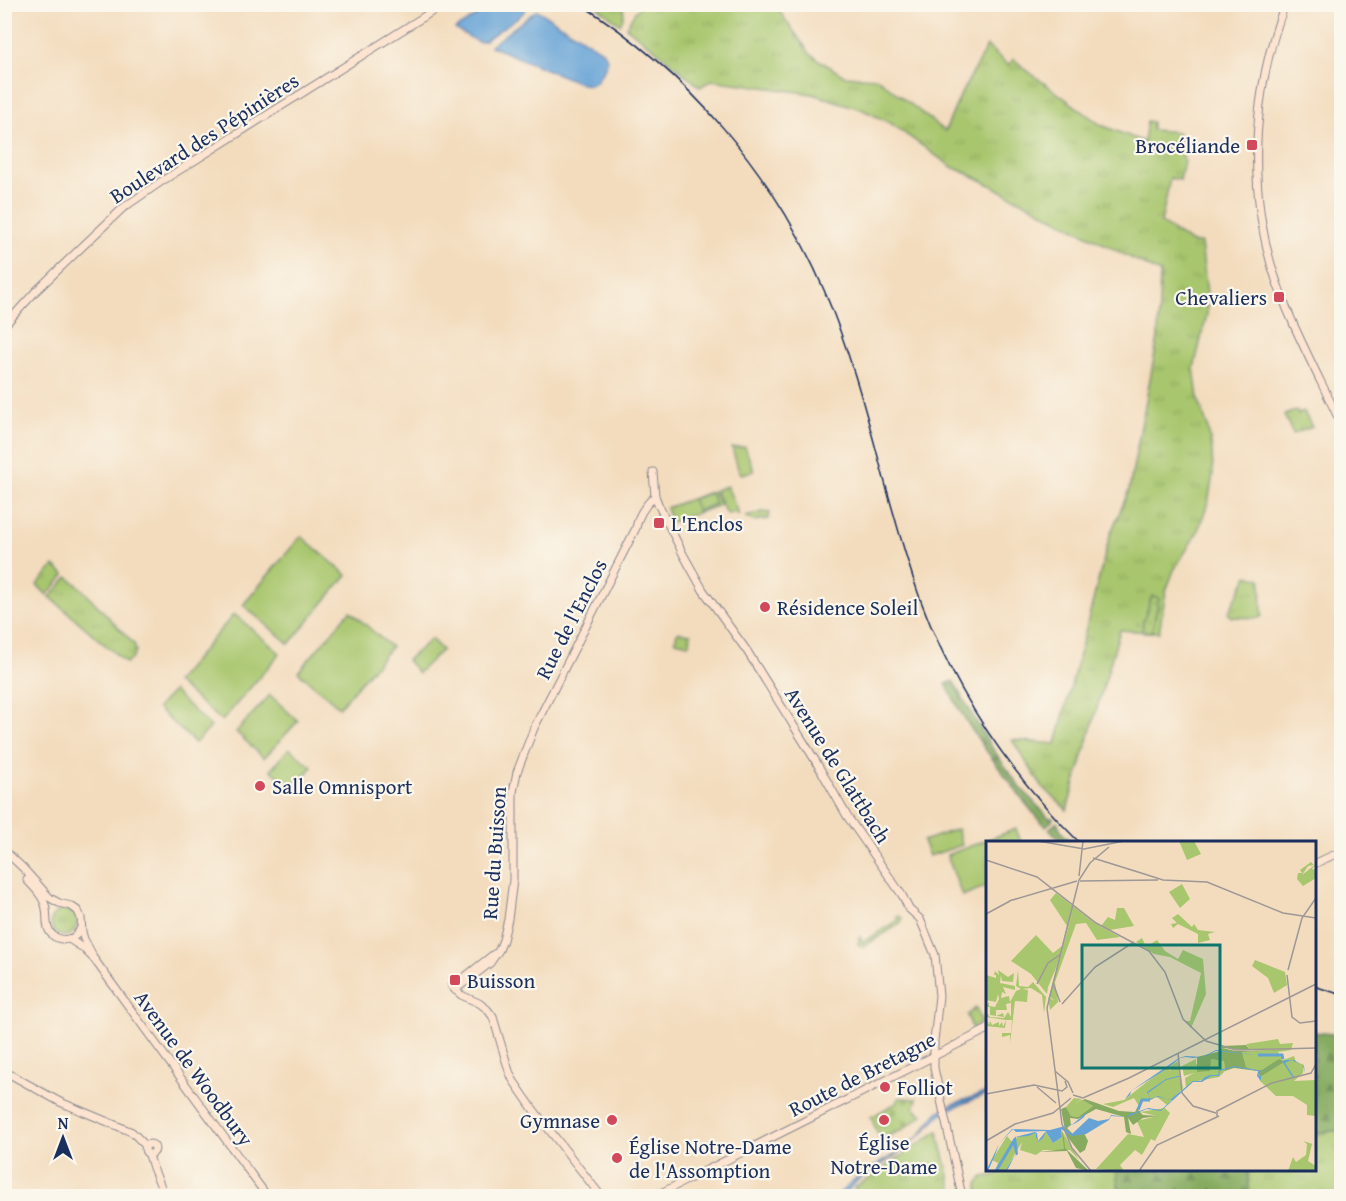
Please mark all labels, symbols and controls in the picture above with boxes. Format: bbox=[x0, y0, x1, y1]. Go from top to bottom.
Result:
street label: Boulevard des Pépinières bbox=[103, 65, 305, 211]
place label: Brocéliande bbox=[1135, 130, 1240, 161]
marker: Brocéliande bbox=[1245, 138, 1259, 152]
place label: Chevaliers bbox=[1175, 282, 1267, 313]
marker: Chevaliers bbox=[1272, 290, 1286, 304]
place label: L'Enclos bbox=[671, 508, 743, 539]
marker: L'Enclos bbox=[652, 516, 666, 530]
street label: Rue de l'Enclos bbox=[527, 553, 615, 685]
place label: Résidence Soleil bbox=[777, 592, 918, 623]
marker: Résidence Soleil bbox=[758, 600, 772, 614]
street label: Avenue de Glattbach bbox=[777, 681, 899, 849]
place label: Salle Omnisport bbox=[272, 771, 413, 802]
marker: Salle Omnisport bbox=[253, 779, 267, 793]
street label: Rue du Buisson bbox=[474, 785, 514, 921]
inset map bbox=[986, 841, 1316, 1171]
place label: Buisson bbox=[467, 965, 536, 996]
marker: Buisson bbox=[448, 973, 462, 987]
street label: Avenue de Woodbury bbox=[127, 984, 261, 1153]
street label: Route de Bretagne bbox=[783, 1024, 941, 1124]
place label: Folliot bbox=[897, 1072, 954, 1103]
marker: Folliot bbox=[878, 1080, 892, 1094]
place label: Gymnase bbox=[520, 1105, 600, 1136]
north arrow bbox=[33, 1108, 93, 1168]
text: N bbox=[58, 1111, 69, 1135]
marker: Gymnase bbox=[605, 1113, 619, 1127]
marker: Église Notre-Dame bbox=[877, 1113, 891, 1127]
place label: Église Notre-Dame bbox=[831, 1127, 938, 1182]
place label: Église Notre-Dame de l'Assomption bbox=[629, 1131, 792, 1186]
marker: Église Notre-Dame de l'Assomption bbox=[610, 1151, 624, 1165]

